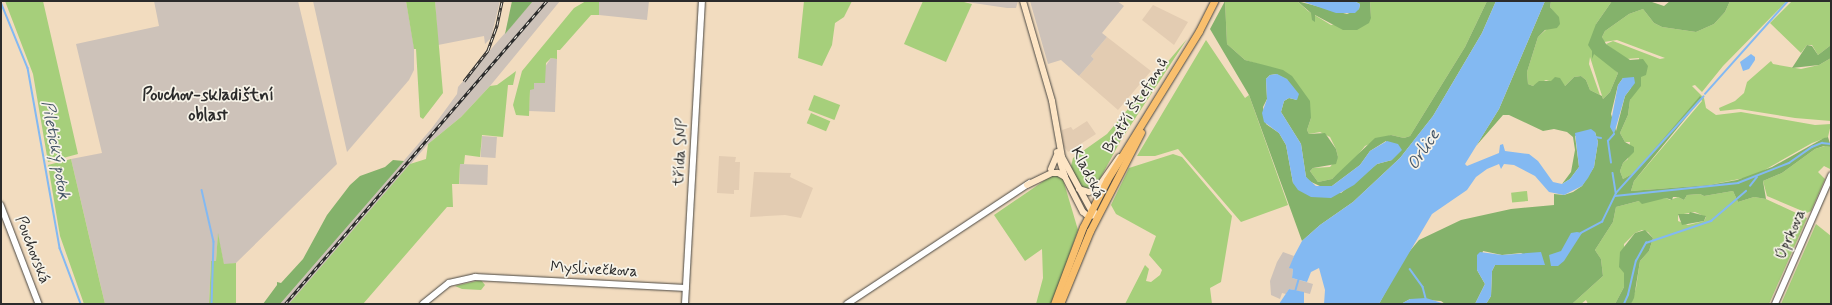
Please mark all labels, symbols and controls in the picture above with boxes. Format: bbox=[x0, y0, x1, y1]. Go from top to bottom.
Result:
street label: Bratří Štefanů bbox=[1099, 55, 1173, 157]
district label: Pouchov-skladištní oblast bbox=[142, 86, 274, 126]
water label: Piletický potok bbox=[36, 99, 74, 201]
street label: třída SNP bbox=[670, 116, 692, 188]
water label: Orlice bbox=[1404, 126, 1444, 174]
street label: Kladská bbox=[1066, 144, 1108, 202]
street label: Úprkova bbox=[1771, 207, 1811, 263]
street label: Pouchovská bbox=[10, 213, 54, 287]
street label: Myslivečkova bbox=[550, 258, 638, 282]

